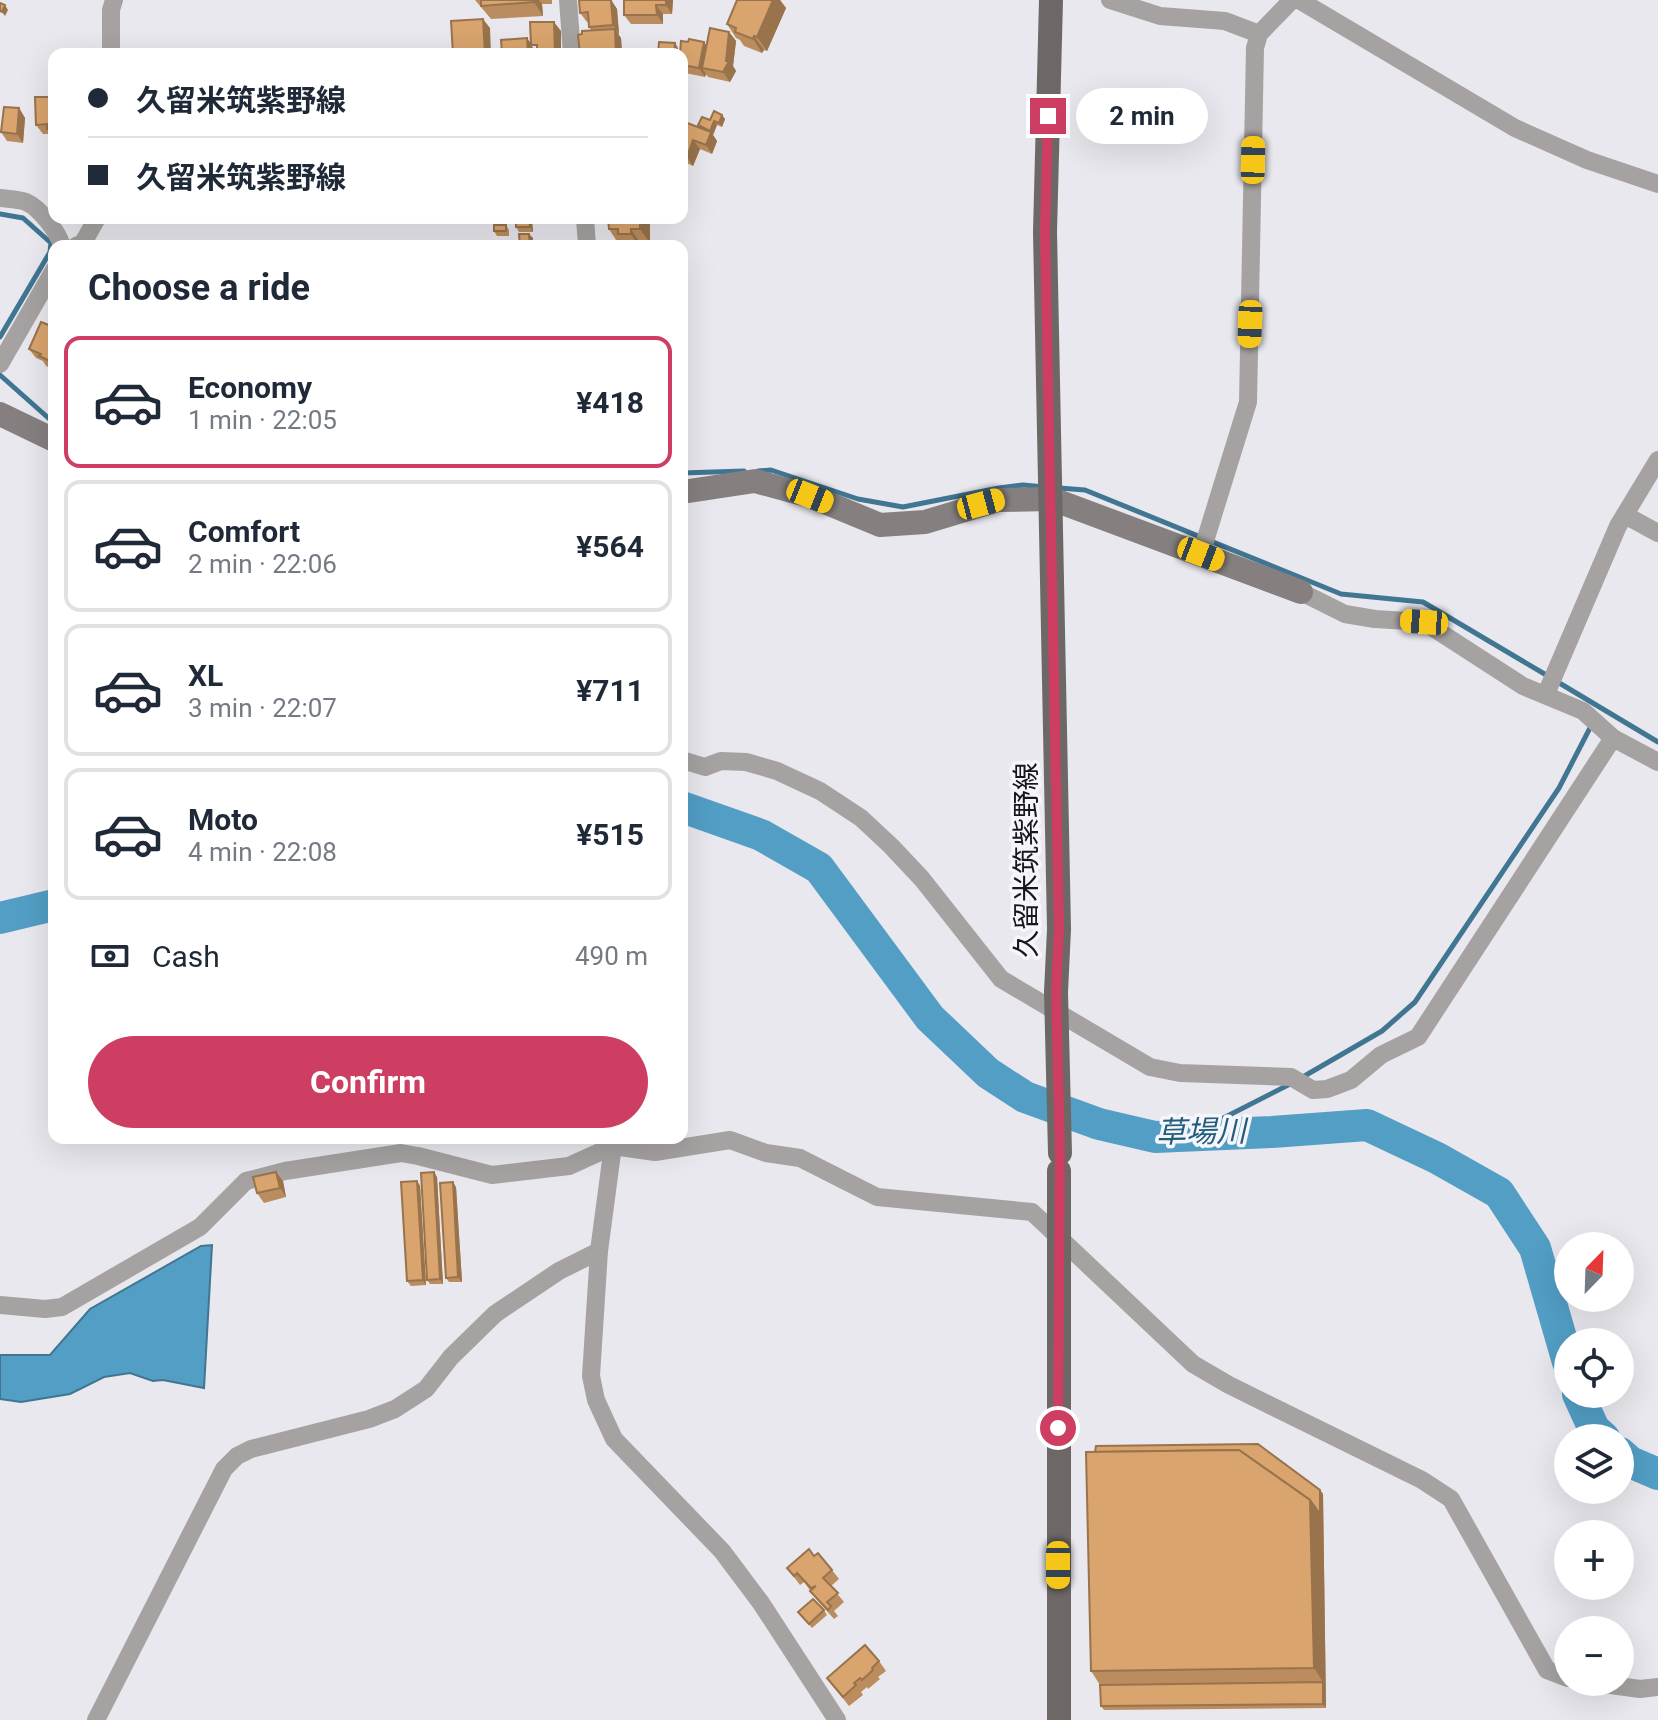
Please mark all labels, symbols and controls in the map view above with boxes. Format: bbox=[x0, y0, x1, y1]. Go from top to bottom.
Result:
text: 久留米筑紫野線 bbox=[136, 83, 346, 118]
callout: 2 min bbox=[1076, 88, 1208, 144]
route end bbox=[1030, 98, 1066, 134]
text: 2 min bbox=[1109, 101, 1175, 131]
car bbox=[1241, 136, 1265, 184]
text: 久留米筑紫野線 bbox=[136, 160, 346, 195]
text: Choose a ride bbox=[88, 267, 310, 309]
car bbox=[1237, 300, 1263, 348]
icon: car bbox=[92, 366, 164, 438]
text: Economy bbox=[188, 370, 312, 405]
text: ¥418 bbox=[576, 385, 644, 420]
text: 1 min · 22:05 bbox=[188, 405, 337, 435]
car bbox=[783, 476, 837, 516]
car bbox=[955, 486, 1007, 522]
icon: car bbox=[92, 510, 164, 582]
text: Comfort bbox=[188, 514, 300, 549]
text: ¥564 bbox=[576, 529, 644, 564]
car bbox=[1174, 534, 1228, 574]
text: 2 min · 22:06 bbox=[188, 549, 337, 579]
car bbox=[1399, 608, 1449, 636]
icon: car bbox=[92, 654, 164, 726]
text: XL bbox=[188, 658, 223, 693]
text: ¥711 bbox=[576, 673, 644, 708]
text: 3 min · 22:07 bbox=[188, 693, 337, 723]
street label: 久留米筑紫野線 bbox=[1010, 762, 1043, 958]
icon: car bbox=[92, 798, 164, 870]
text: Moto bbox=[188, 802, 258, 837]
text: ¥515 bbox=[576, 817, 644, 852]
text: 4 min · 22:08 bbox=[188, 837, 337, 867]
icon: cash bbox=[88, 934, 132, 978]
text: Cash bbox=[152, 939, 220, 974]
text: 490 m bbox=[575, 941, 648, 971]
button: Confirm bbox=[88, 1036, 648, 1128]
water label: 草場川 bbox=[1156, 1113, 1249, 1150]
north arrow bbox=[1554, 1232, 1634, 1312]
map controls bbox=[1554, 1232, 1634, 1696]
button: locate bbox=[1554, 1328, 1634, 1408]
route start bbox=[1040, 1410, 1076, 1446]
button: layers bbox=[1554, 1424, 1634, 1504]
button: + bbox=[1554, 1520, 1634, 1600]
car bbox=[1046, 1541, 1070, 1589]
button: − bbox=[1554, 1616, 1634, 1696]

